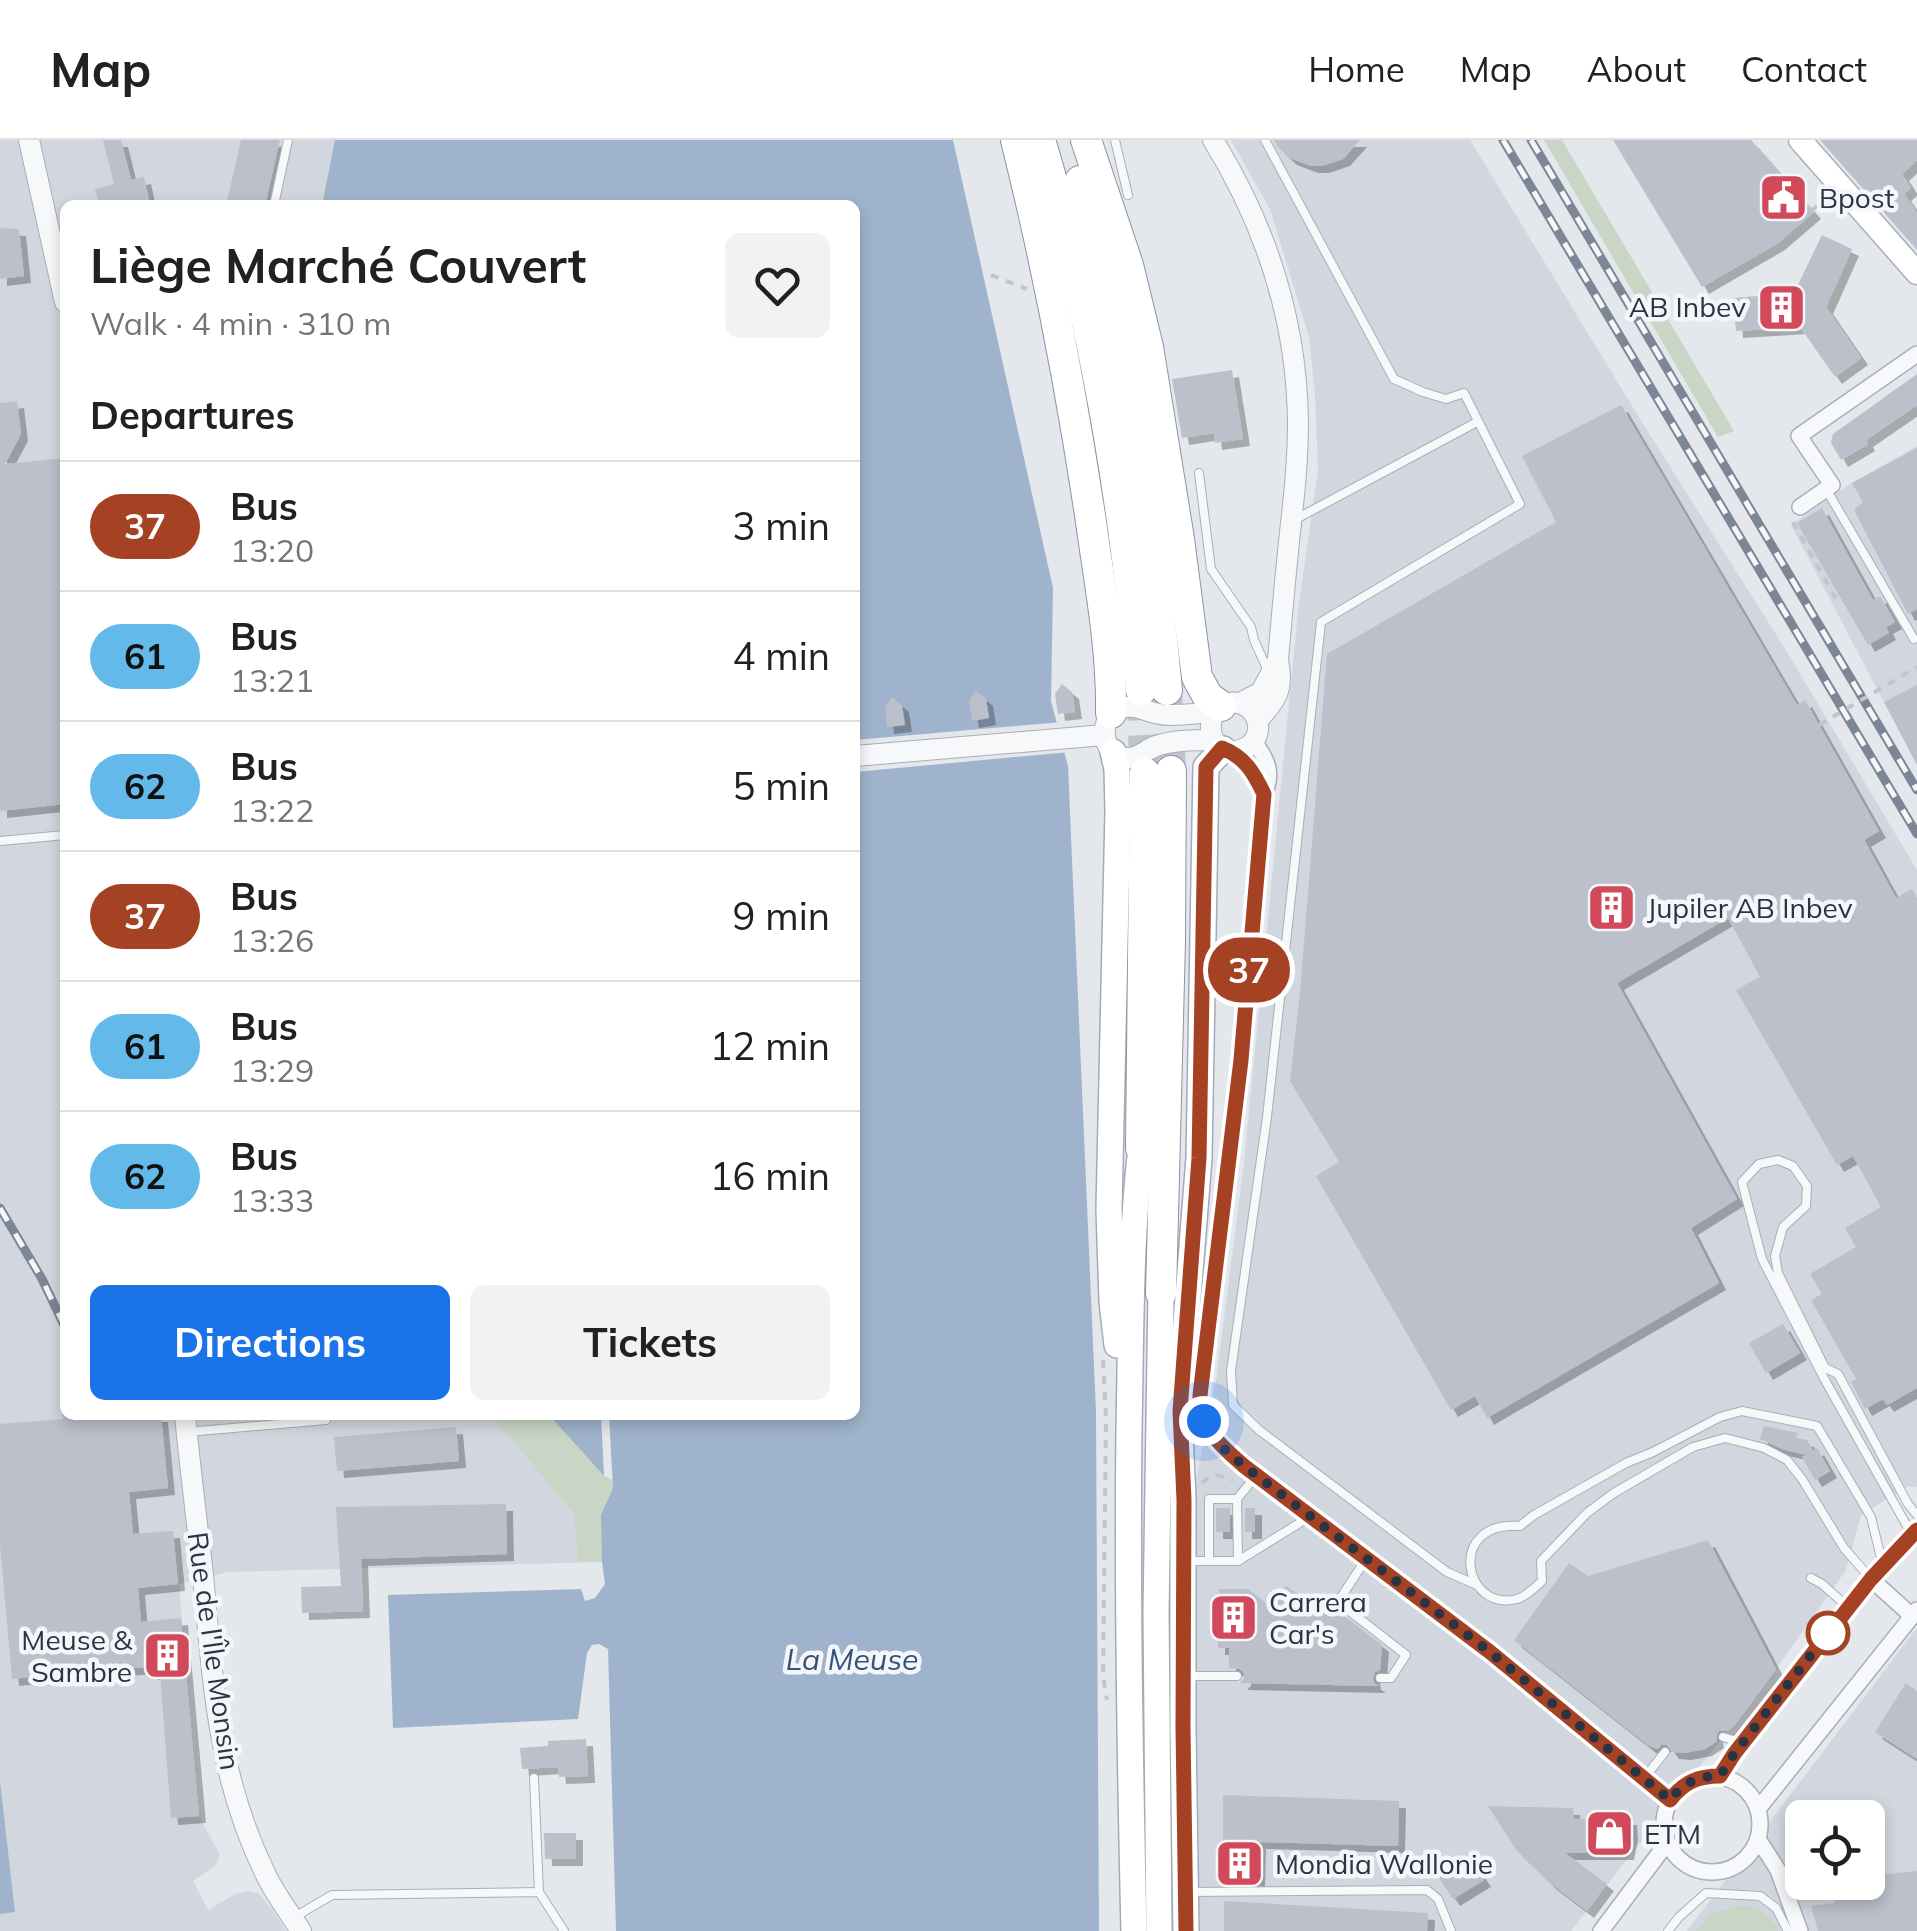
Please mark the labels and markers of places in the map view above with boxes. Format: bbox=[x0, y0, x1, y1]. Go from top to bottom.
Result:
public building icon: Bpost bbox=[1758, 172, 1810, 224]
place label: Bpost bbox=[1819, 180, 1895, 215]
building icon: AB Inbev bbox=[1755, 281, 1807, 333]
place label: AB Inbev bbox=[1629, 289, 1746, 324]
building icon: Jupiler AB Inbev bbox=[1586, 882, 1638, 934]
place label: Jupiler AB Inbev bbox=[1647, 890, 1853, 925]
place label: Carrera Car's bbox=[1269, 1584, 1367, 1651]
building icon: Carrera Car's bbox=[1208, 1592, 1260, 1644]
unlabelled marker bbox=[1807, 1612, 1849, 1654]
place label: Meuse & Sambre bbox=[21, 1622, 133, 1689]
building icon: Meuse & Sambre bbox=[141, 1630, 193, 1682]
shop icon: ETM bbox=[1583, 1808, 1635, 1860]
place label: ETM bbox=[1644, 1816, 1701, 1851]
building icon: Mondia Wallonie bbox=[1214, 1838, 1266, 1890]
place label: Mondia Wallonie bbox=[1275, 1846, 1493, 1881]

